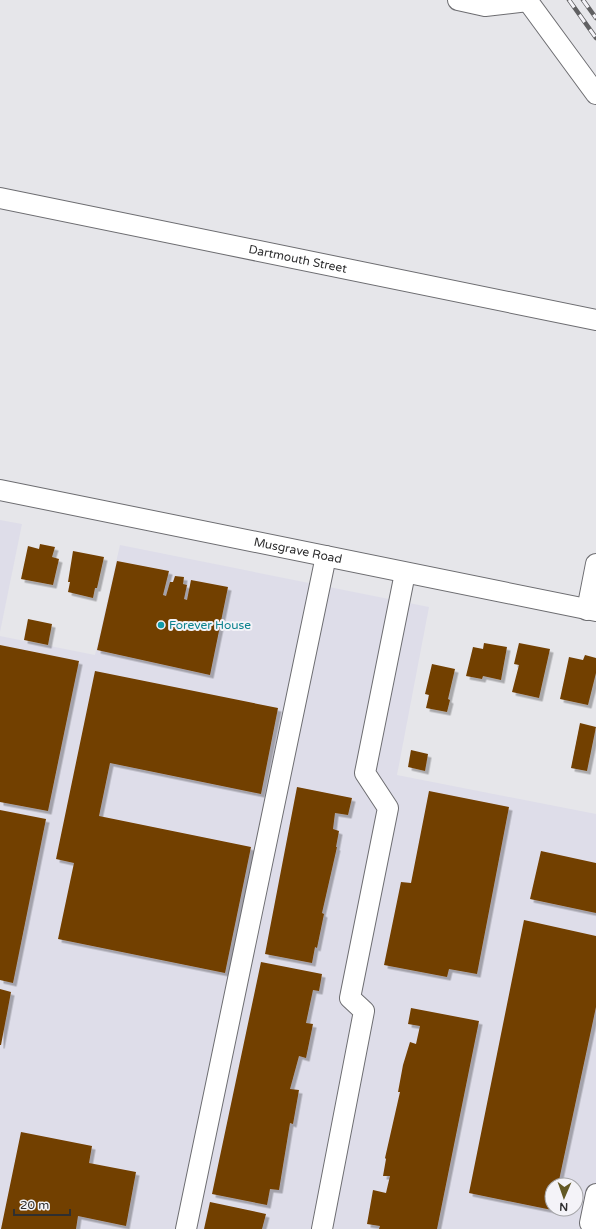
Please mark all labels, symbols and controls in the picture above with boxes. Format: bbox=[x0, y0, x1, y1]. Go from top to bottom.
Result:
street label: Dartmouth Street bbox=[247, 242, 349, 276]
street label: Musgrave Road bbox=[253, 535, 343, 566]
place label: Forever House bbox=[169, 618, 251, 632]
marker: Forever House bbox=[156, 620, 166, 630]
north arrow bbox=[544, 1177, 584, 1217]
scale bar bbox=[14, 1191, 70, 1217]
text: 20 m bbox=[20, 1198, 49, 1212]
text: N bbox=[559, 1200, 568, 1213]

